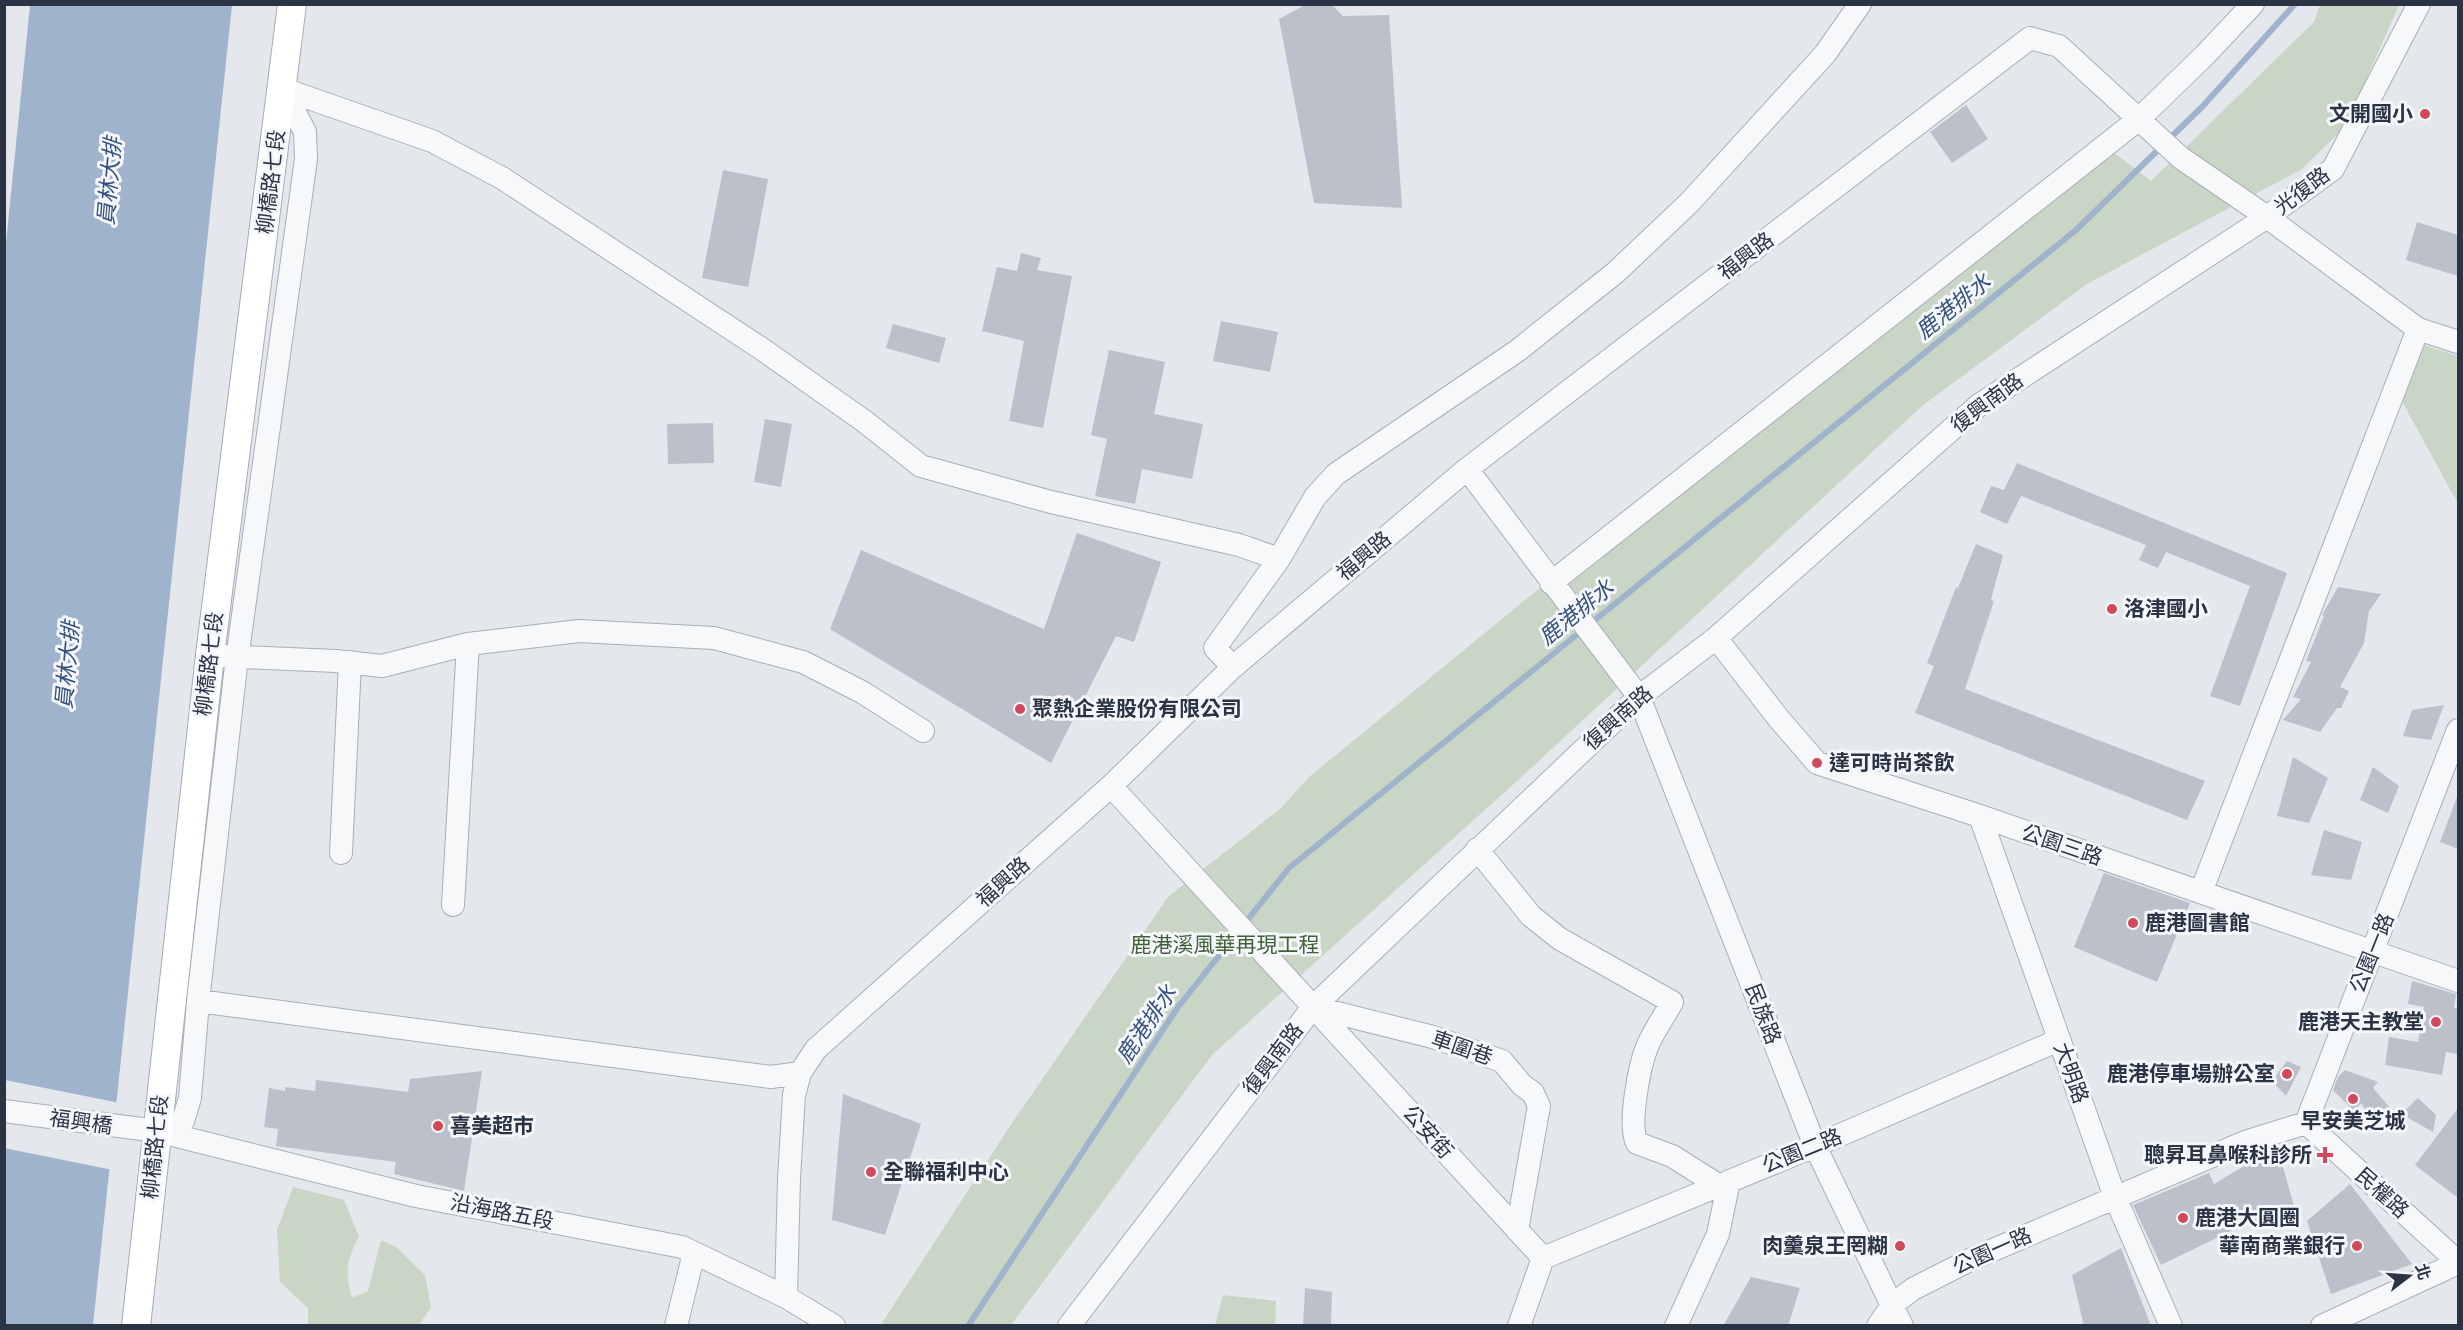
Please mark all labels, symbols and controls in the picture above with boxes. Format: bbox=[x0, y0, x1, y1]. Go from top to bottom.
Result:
place label: 文開國小 bbox=[2329, 101, 2413, 126]
marker: 文開國小 bbox=[2418, 107, 2432, 121]
street label: 柳橋路七段 bbox=[252, 128, 289, 236]
water label: 員林大排 bbox=[92, 133, 126, 226]
street label: 光復路 bbox=[2269, 162, 2334, 220]
street label: 福興路 bbox=[1713, 227, 1778, 285]
water label: 鹿港排水 bbox=[1911, 268, 1996, 344]
street label: 復興南路 bbox=[1946, 367, 2028, 438]
street label: 福興路 bbox=[1332, 526, 1396, 585]
water label: 鹿港排水 bbox=[1534, 574, 1619, 650]
place label: 洛津國小 bbox=[2124, 596, 2208, 621]
marker: 洛津國小 bbox=[2105, 602, 2119, 616]
street label: 柳橋路七段 bbox=[190, 610, 227, 718]
water label: 員林大排 bbox=[50, 617, 84, 710]
street label: 復興南路 bbox=[1578, 680, 1657, 755]
place label: 聚熱企業股份有限公司 bbox=[1032, 696, 1242, 721]
marker: 聚熱企業股份有限公司 bbox=[1013, 702, 1027, 716]
place label: 達可時尚茶飲 bbox=[1829, 750, 1955, 775]
marker: 達可時尚茶飲 bbox=[1810, 756, 1824, 770]
street label: 公園三路 bbox=[2018, 819, 2106, 870]
street label: 福興路 bbox=[971, 851, 1034, 912]
street label: 公園一路 bbox=[2344, 909, 2399, 996]
place label: 鹿港圖書館 bbox=[2145, 910, 2250, 935]
marker: 鹿港圖書館 bbox=[2126, 916, 2140, 930]
park label: 鹿港溪風華再現工程 bbox=[1131, 932, 1320, 957]
water label: 鹿港排水 bbox=[1111, 979, 1182, 1068]
street label: 民族路 bbox=[1741, 980, 1786, 1048]
place label: 鹿港天主教堂 bbox=[2298, 1009, 2424, 1034]
marker: 鹿港天主教堂 bbox=[2429, 1015, 2443, 1029]
street label: 復興南路 bbox=[1237, 1018, 1308, 1100]
street label: 車圍巷 bbox=[1428, 1025, 1496, 1070]
street label: 大明路 bbox=[2049, 1039, 2094, 1107]
place label: 鹿港停車場辦公室 bbox=[2107, 1061, 2275, 1086]
marker: 鹿港停車場辦公室 bbox=[2280, 1067, 2294, 1081]
marker: 早安美芝城 bbox=[2346, 1092, 2360, 1106]
street label: 柳橋路七段 bbox=[137, 1093, 172, 1200]
street label: 公安街 bbox=[1398, 1100, 1459, 1163]
street label: 福興橋 bbox=[48, 1105, 114, 1138]
place label: 早安美芝城 bbox=[2301, 1108, 2406, 1133]
place label: 喜美超市 bbox=[450, 1113, 534, 1138]
marker: 喜美超市 bbox=[431, 1119, 445, 1133]
street label: 公園二路 bbox=[1758, 1123, 1845, 1178]
place label: 聰昇耳鼻喉科診所 bbox=[2144, 1142, 2312, 1167]
marker: 聰昇耳鼻喉科診所 bbox=[2316, 1146, 2334, 1164]
place label: 全聯福利中心 bbox=[883, 1159, 1009, 1184]
street label: 民權路 bbox=[2351, 1162, 2414, 1223]
marker: 全聯福利中心 bbox=[864, 1165, 878, 1179]
street label: 沿海路五段 bbox=[448, 1189, 556, 1234]
place label: 鹿港大圓圈 bbox=[2195, 1205, 2300, 1230]
marker: 鹿港大圓圈 bbox=[2176, 1211, 2190, 1225]
street label: 公園一路 bbox=[1948, 1222, 2035, 1279]
place label: 肉羹泉王罔糊 bbox=[1762, 1233, 1888, 1258]
place label: 華南商業銀行 bbox=[2219, 1233, 2345, 1258]
marker: 肉羹泉王罔糊 bbox=[1893, 1239, 1907, 1253]
marker: 華南商業銀行 bbox=[2350, 1239, 2364, 1253]
north arrow bbox=[2379, 1246, 2439, 1306]
text: 北 bbox=[2411, 1261, 2434, 1282]

